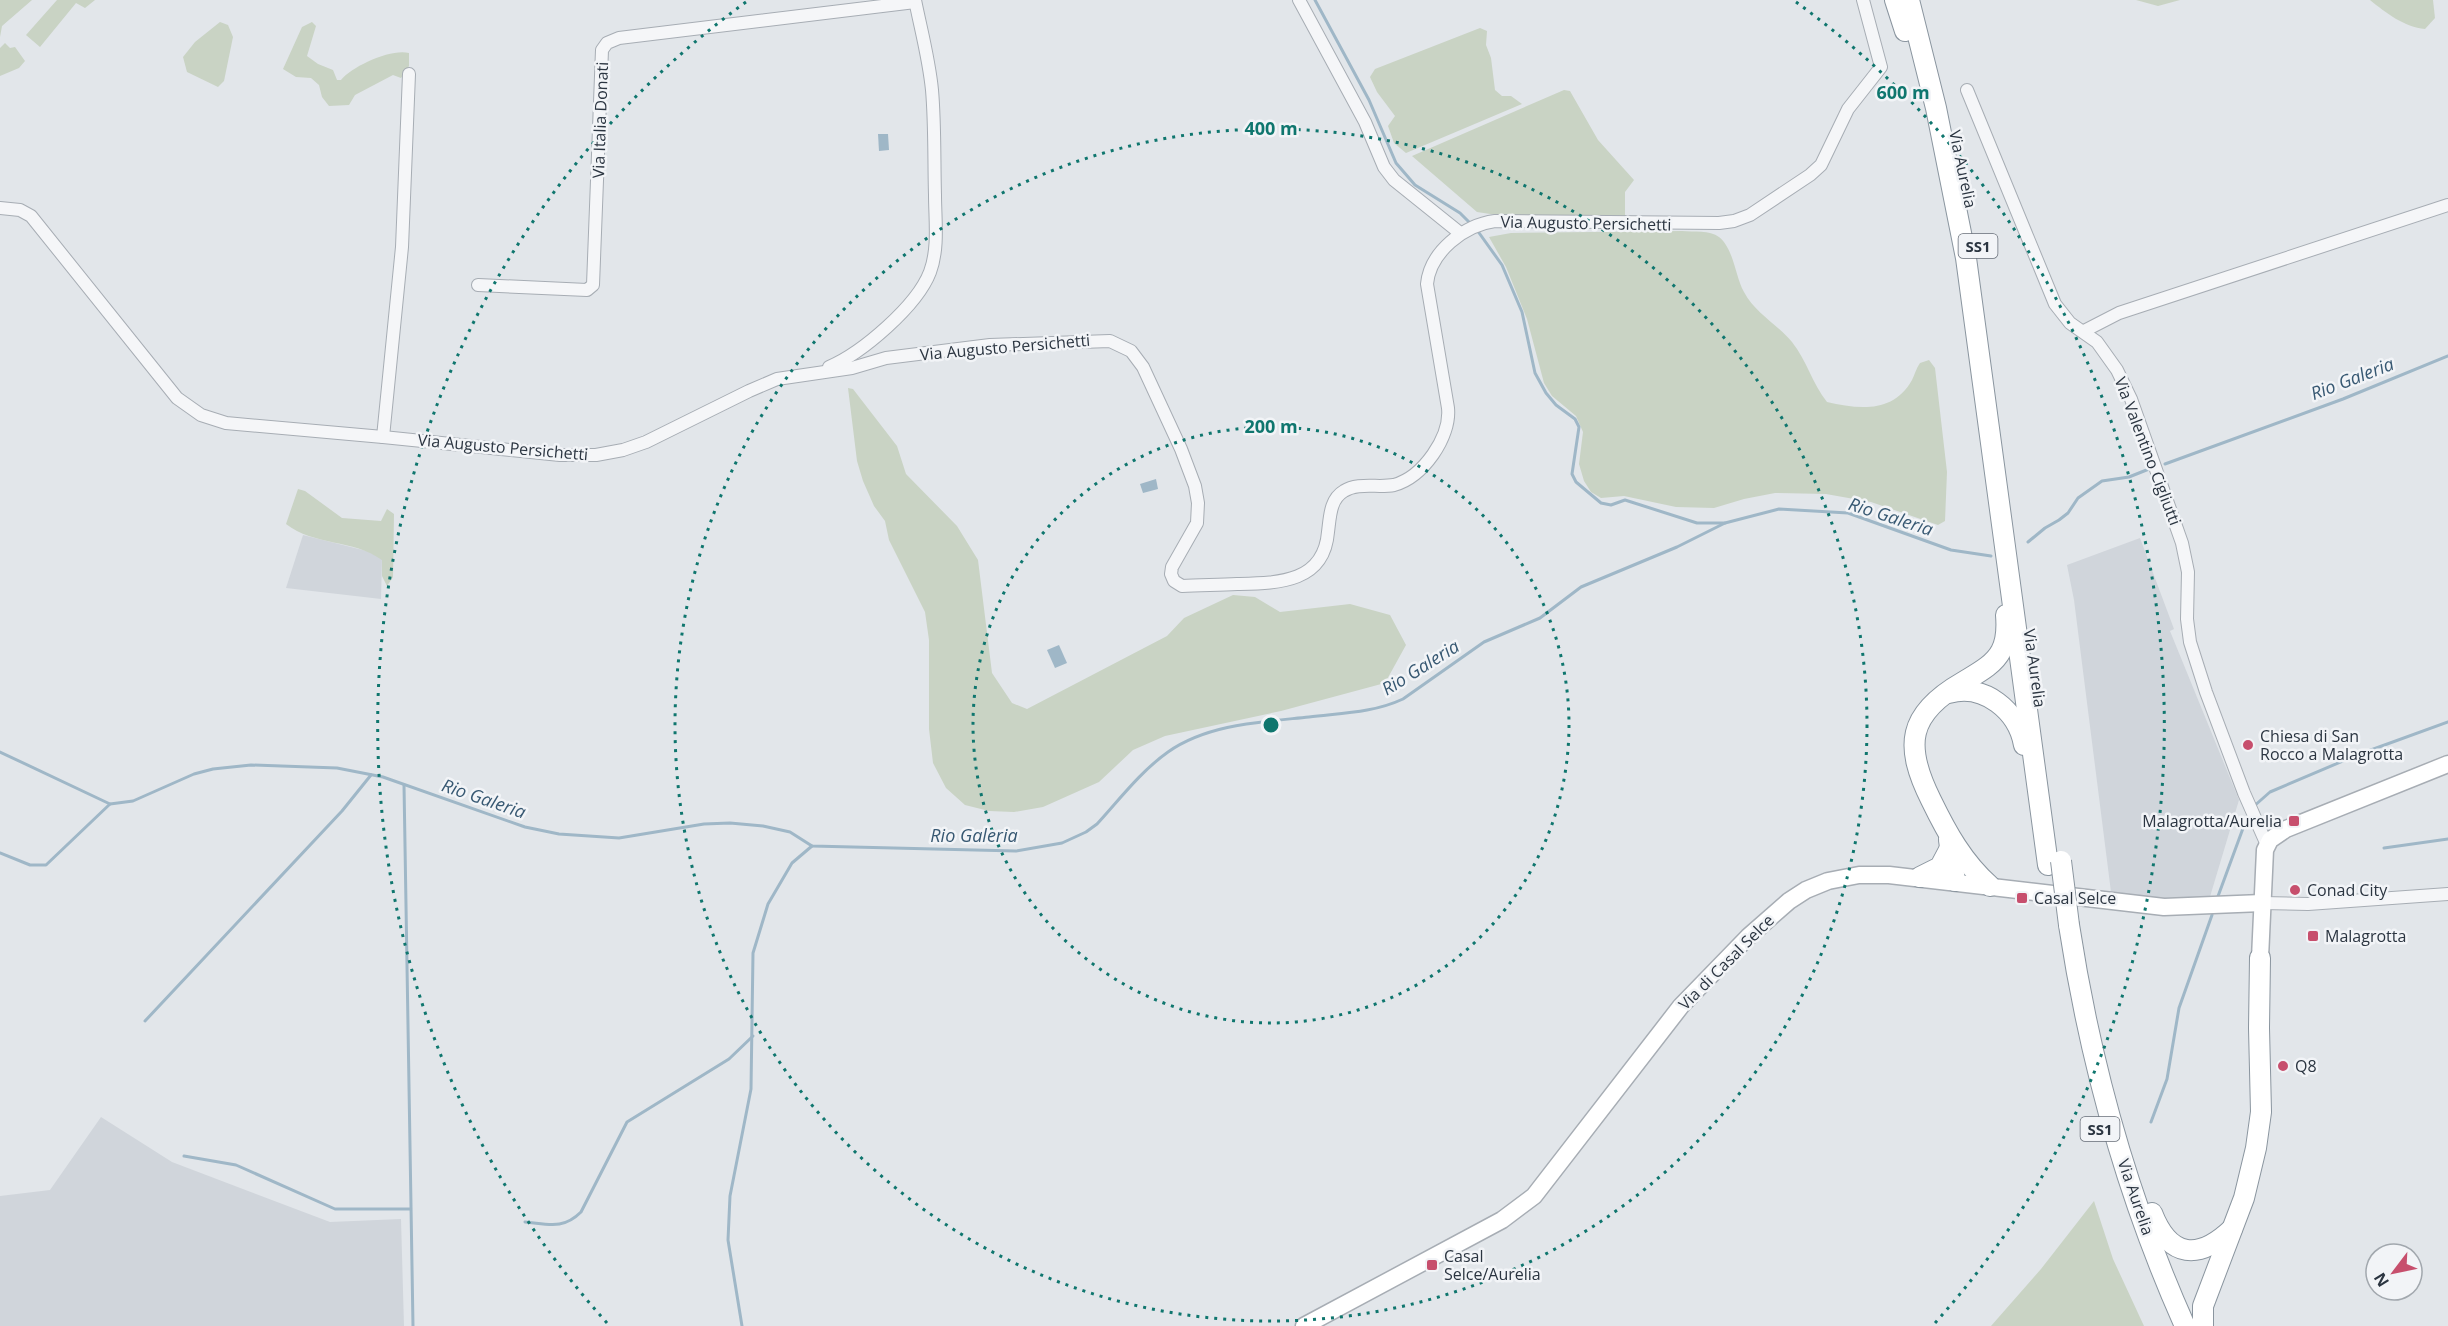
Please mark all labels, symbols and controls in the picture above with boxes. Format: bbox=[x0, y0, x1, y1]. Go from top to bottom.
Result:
street label: Via Italia Donati bbox=[587, 61, 613, 179]
text: 600 m bbox=[1876, 80, 1930, 104]
text: 400 m bbox=[1244, 116, 1298, 140]
street label: Via Aurelia bbox=[1944, 128, 1982, 210]
street label: Via Augusto Persichetti bbox=[1500, 211, 1672, 235]
road number: SS1 bbox=[1958, 234, 1998, 258]
street label: Via Augusto Persichetti bbox=[919, 329, 1091, 365]
water label: Rio Galeria bbox=[2307, 351, 2397, 405]
street label: Via Valentino Cigliutti bbox=[2110, 374, 2186, 528]
text: 200 m bbox=[1244, 414, 1298, 438]
street label: Via Augusto Persichetti bbox=[417, 429, 589, 465]
water label: Rio Galeria bbox=[1846, 491, 1936, 541]
street label: Via Aurelia bbox=[2019, 627, 2051, 709]
water label: Rio Galeria bbox=[1377, 634, 1463, 700]
centre of rings bbox=[1261, 715, 1281, 735]
place label: Chiesa di San Rocco a Malagrotta bbox=[2260, 725, 2403, 765]
marker: Chiesa di San Rocco a Malagrotta bbox=[2241, 738, 2255, 752]
water label: Rio Galeria bbox=[439, 772, 529, 824]
place label: Malagrotta/Aurelia bbox=[2142, 810, 2282, 832]
marker: Malagrotta/Aurelia bbox=[2287, 814, 2301, 828]
water label: Rio Galeria bbox=[930, 823, 1018, 847]
place label: Conad City bbox=[2307, 879, 2388, 901]
marker: Conad City bbox=[2288, 883, 2302, 897]
place label: Casal Selce bbox=[2034, 887, 2116, 909]
marker: Casal Selce bbox=[2015, 891, 2029, 905]
street label: Via di Casal Selce bbox=[1673, 909, 1779, 1015]
place label: Malagrotta bbox=[2325, 925, 2406, 947]
marker: Malagrotta bbox=[2306, 929, 2320, 943]
place label: Q8 bbox=[2295, 1055, 2317, 1077]
marker: Q8 bbox=[2276, 1059, 2290, 1073]
road number: SS1 bbox=[2080, 1117, 2120, 1141]
street label: Via Aurelia bbox=[2113, 1156, 2159, 1238]
north arrow bbox=[2364, 1242, 2424, 1302]
place label: Casal Selce/Aurelia bbox=[1444, 1245, 1541, 1285]
marker: Casal Selce/Aurelia bbox=[1425, 1258, 1439, 1272]
text: N bbox=[2369, 1269, 2394, 1291]

